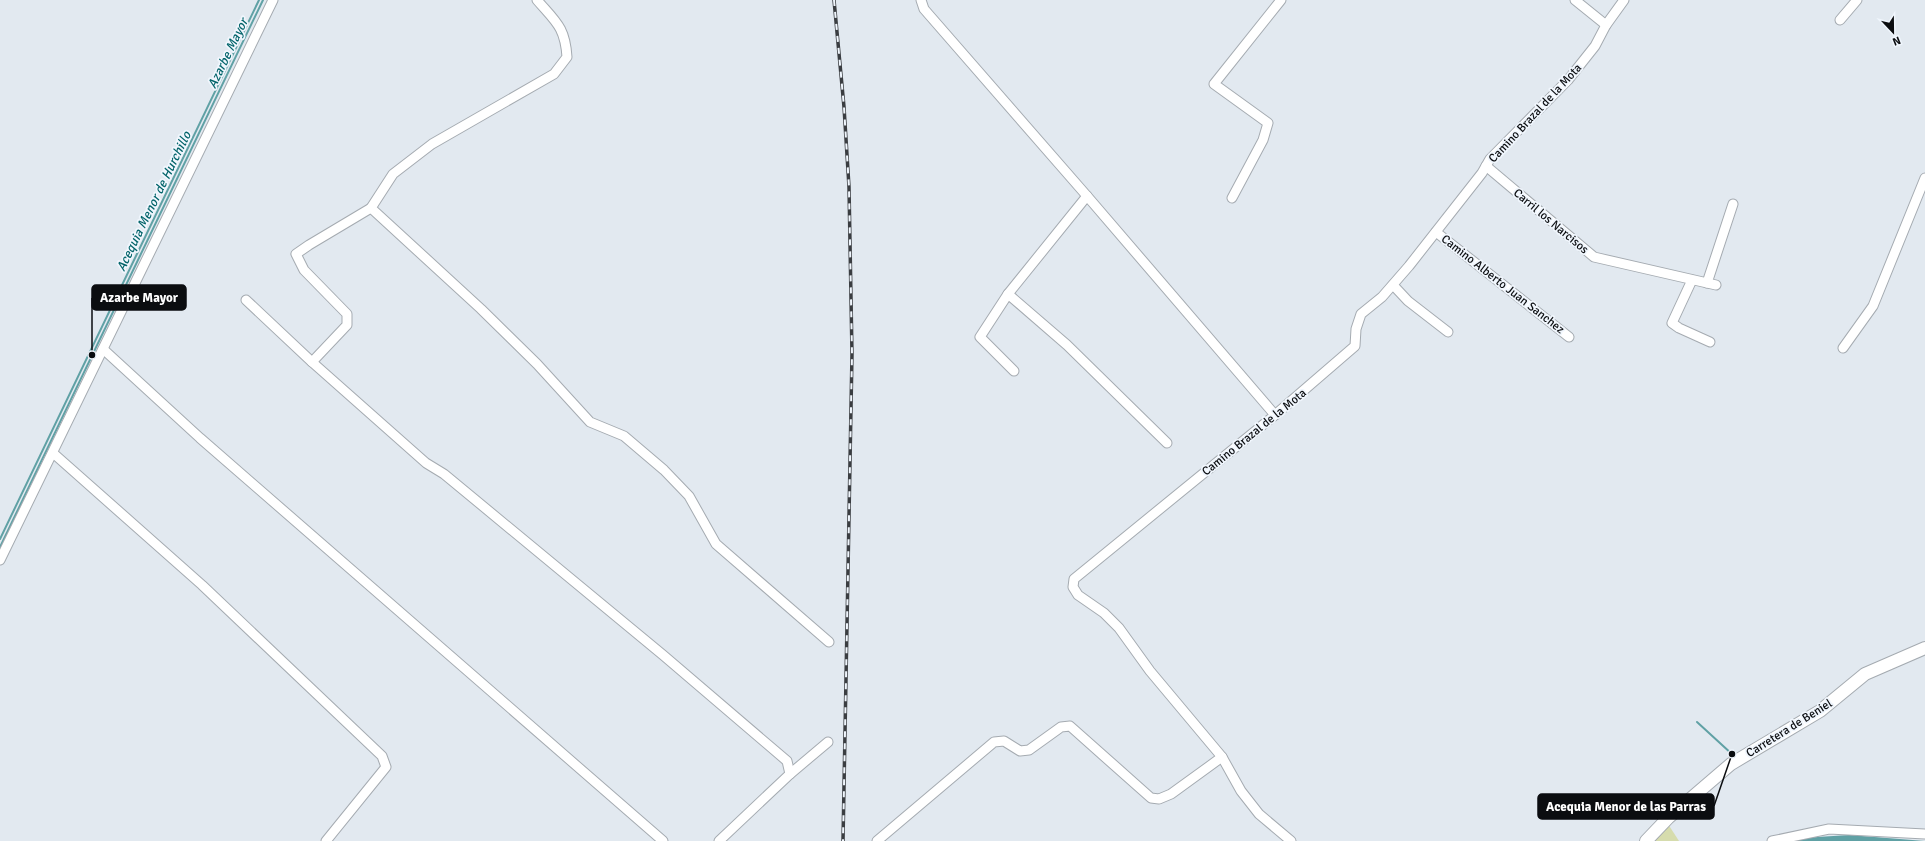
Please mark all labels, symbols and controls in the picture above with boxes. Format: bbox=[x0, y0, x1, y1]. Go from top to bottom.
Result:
north arrow bbox=[1873, 12, 1913, 52]
water label: Azarbe Mayor bbox=[204, 14, 253, 91]
text: N bbox=[1891, 33, 1903, 48]
street label: Camino Brazal de la Mota bbox=[1486, 61, 1585, 166]
water label: Acequia Menor de Hurchillo bbox=[113, 128, 195, 274]
street label: Carril los Narcisos bbox=[1510, 186, 1591, 257]
street label: Camino Alberto Juan Sanchez bbox=[1438, 232, 1567, 337]
callout: Azarbe Mayor bbox=[92, 285, 186, 310]
text: Azarbe Mayor bbox=[100, 290, 179, 306]
street label: Camino Brazal de la Mota bbox=[1199, 386, 1310, 479]
street label: Carretera de Beniel bbox=[1743, 696, 1835, 761]
callout: Acequia Menor de las Parras bbox=[1538, 794, 1714, 819]
text: Acequia Menor de las Parras bbox=[1546, 799, 1706, 815]

